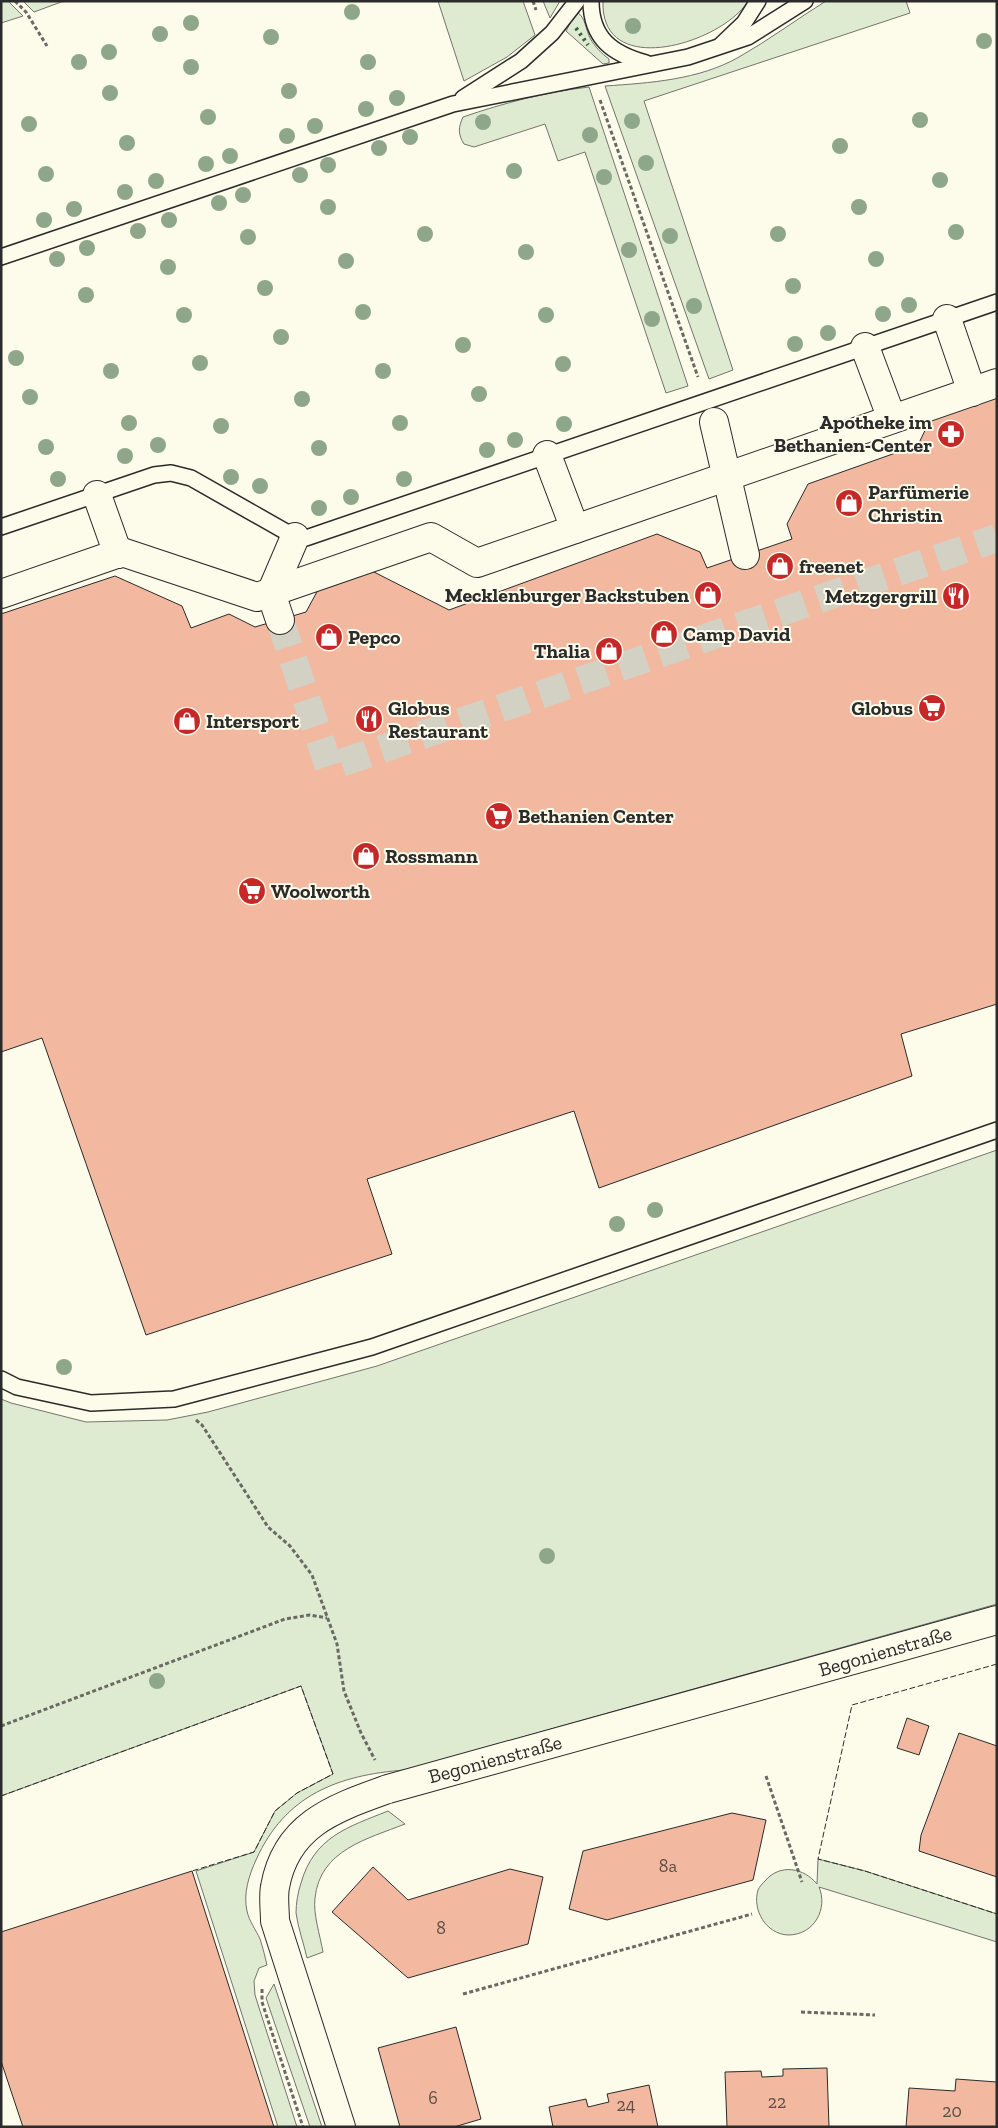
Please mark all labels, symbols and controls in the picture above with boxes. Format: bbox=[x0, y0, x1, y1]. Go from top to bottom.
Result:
place label: Apotheke im Bethanien-Center bbox=[774, 410, 932, 457]
pharmacy icon: Apotheke im Bethanien-Center bbox=[936, 419, 966, 449]
place label: Parfümerie Christin bbox=[868, 480, 969, 527]
shop icon: Parfümerie Christin bbox=[834, 488, 864, 518]
shop icon: freenet bbox=[765, 551, 795, 581]
place label: freenet bbox=[799, 554, 865, 578]
shop icon: Mecklenburger Backstuben bbox=[693, 580, 723, 610]
restaurant icon: Metzgergrill bbox=[941, 581, 971, 611]
place label: Mecklenburger Backstuben bbox=[445, 583, 689, 607]
place label: Metzgergrill bbox=[825, 584, 937, 608]
shop icon: Camp David bbox=[649, 619, 679, 649]
shop icon: Pepco bbox=[314, 622, 344, 652]
place label: Camp David bbox=[683, 622, 791, 646]
place label: Pepco bbox=[348, 625, 401, 649]
shop icon: Thalia bbox=[594, 636, 624, 666]
place label: Thalia bbox=[533, 639, 590, 663]
supermarket icon: Globus bbox=[917, 693, 947, 723]
place label: Globus Restaurant bbox=[388, 696, 489, 743]
place label: Globus bbox=[851, 696, 913, 720]
restaurant icon: Globus Restaurant bbox=[354, 704, 384, 734]
shop icon: Intersport bbox=[172, 706, 202, 736]
place label: Intersport bbox=[206, 709, 300, 733]
supermarket icon: Bethanien Center bbox=[484, 801, 514, 831]
place label: Bethanien Center bbox=[518, 804, 674, 828]
shop icon: Rossmann bbox=[351, 841, 381, 871]
place label: Rossmann bbox=[385, 844, 478, 868]
supermarket icon: Woolworth bbox=[237, 876, 267, 906]
place label: Woolworth bbox=[271, 879, 370, 903]
street label: Begonienstraße bbox=[816, 1621, 954, 1681]
street label: Begonienstraße bbox=[426, 1730, 564, 1788]
house number: 8a bbox=[659, 1855, 677, 1877]
house number: 8 bbox=[436, 1917, 446, 1939]
house number: 6 bbox=[428, 2087, 438, 2109]
house number: 22 bbox=[768, 2091, 786, 2113]
house number: 24 bbox=[617, 2094, 636, 2116]
house number: 20 bbox=[942, 2100, 962, 2122]

